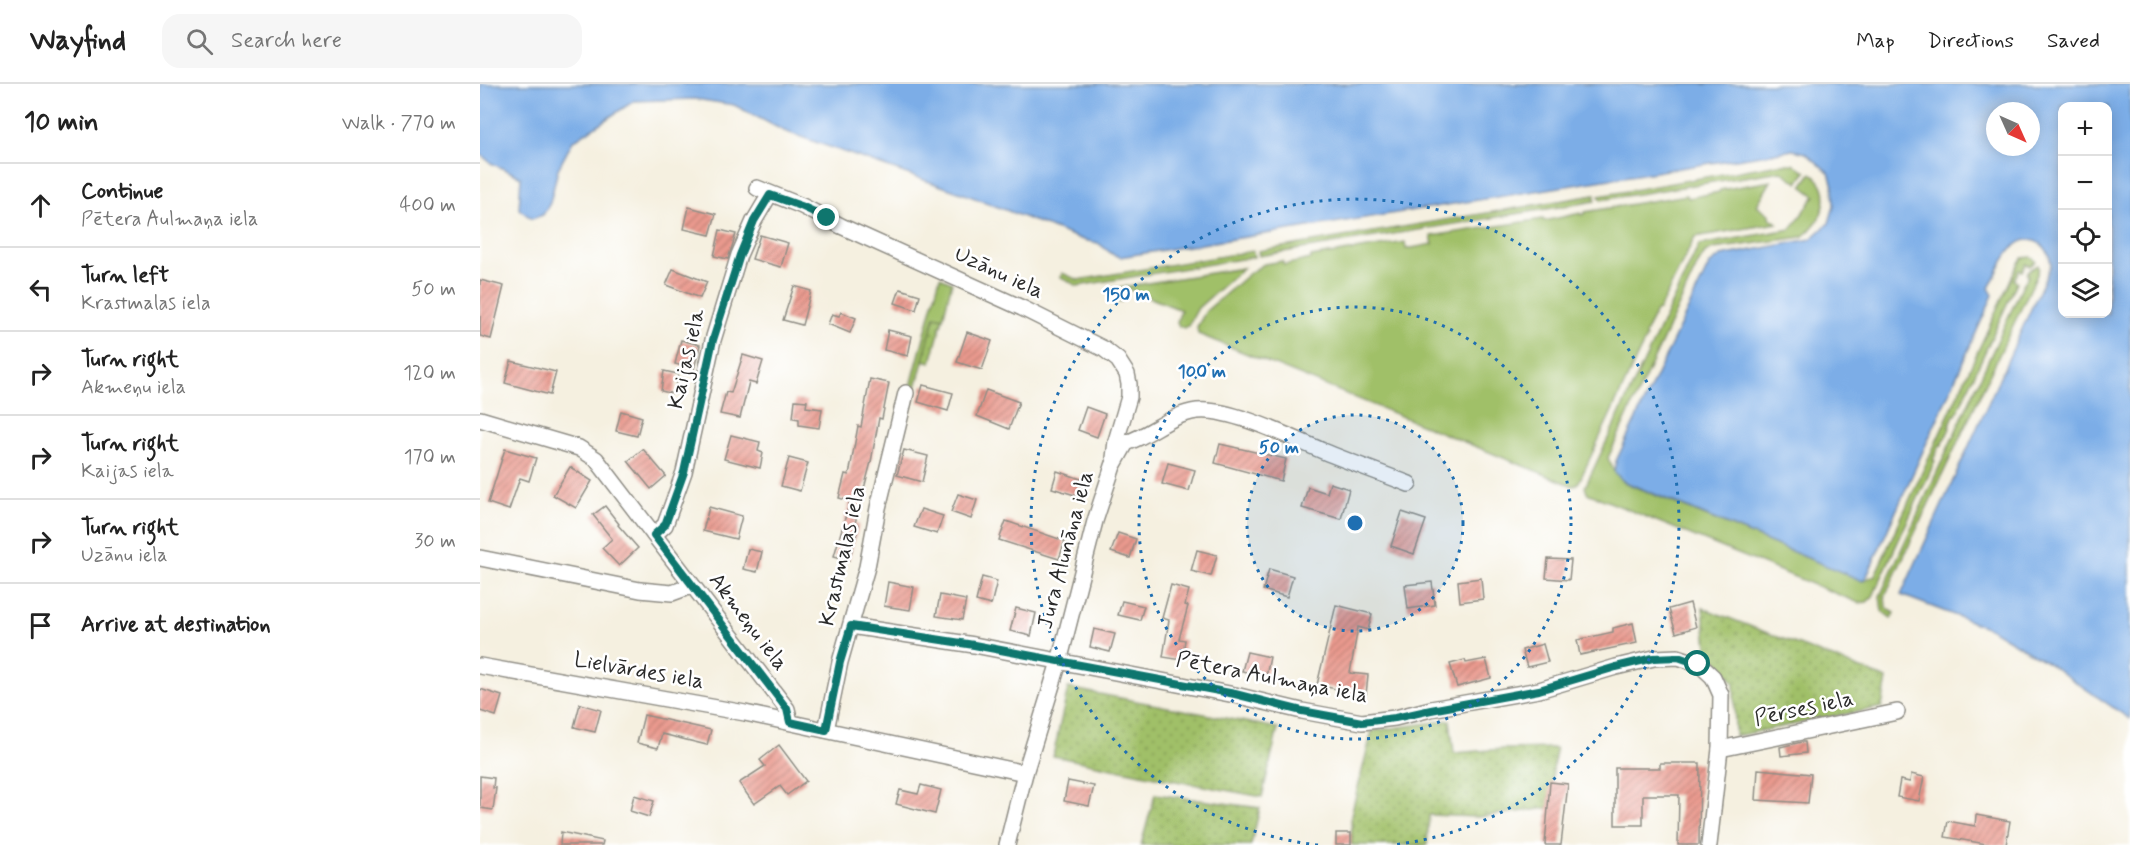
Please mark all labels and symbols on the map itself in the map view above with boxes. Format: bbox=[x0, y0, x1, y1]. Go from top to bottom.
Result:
north arrow bbox=[1986, 102, 2040, 156]
route end bbox=[813, 204, 839, 230]
street label: Uzānu iela bbox=[950, 240, 1048, 306]
text: 150 m bbox=[1102, 283, 1150, 307]
street label: Kaijas iela bbox=[662, 305, 713, 412]
text: 100 m bbox=[1178, 360, 1226, 384]
text: 50 m bbox=[1259, 436, 1299, 460]
street label: Jura Alunāna iela bbox=[1031, 468, 1101, 632]
street label: Krastmalas iela bbox=[813, 483, 873, 629]
centre of rings bbox=[1345, 513, 1365, 533]
street label: Akmeņu iela bbox=[702, 567, 794, 677]
street label: Lielvārdes iela bbox=[572, 646, 706, 696]
street label: Pētera Aulmaņa iela bbox=[1174, 646, 1370, 710]
route start bbox=[1684, 650, 1710, 676]
street label: Pērses iela bbox=[1752, 685, 1856, 733]

